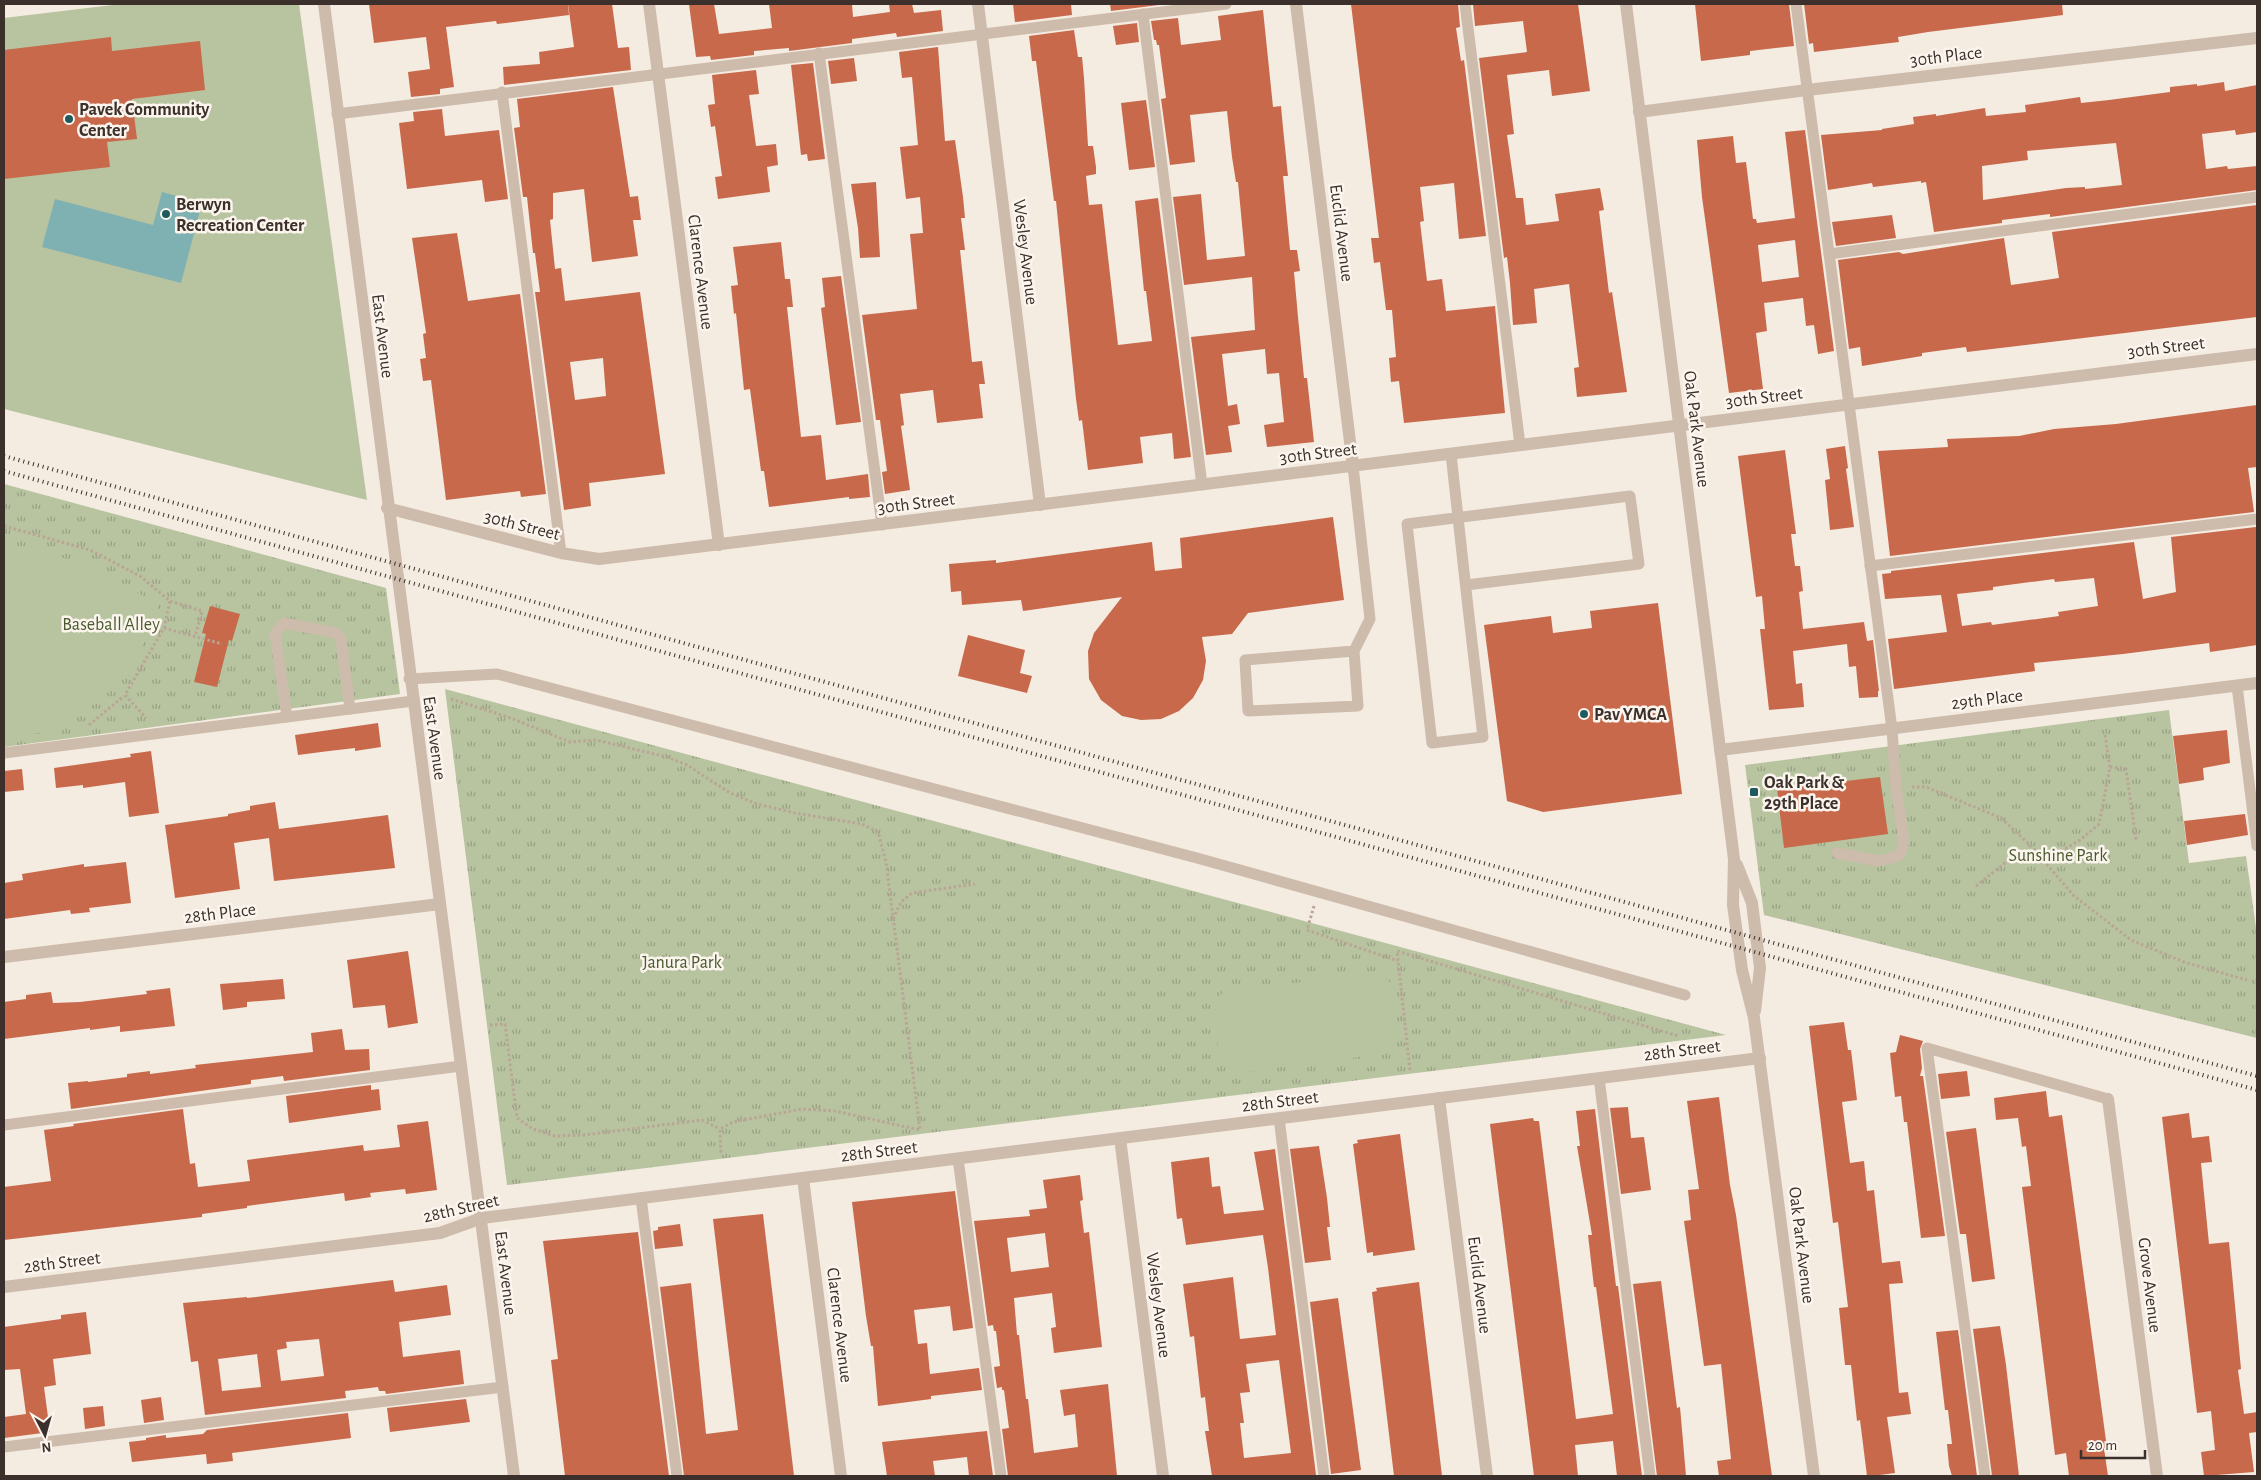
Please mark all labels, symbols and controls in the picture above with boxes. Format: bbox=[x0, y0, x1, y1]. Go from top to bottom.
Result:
street label: 30th Place bbox=[1909, 44, 1983, 70]
place label: Pavek Community Center bbox=[79, 101, 210, 140]
marker: Pavek Community Center bbox=[63, 113, 75, 125]
street label: Euclid Avenue bbox=[1326, 183, 1356, 283]
place label: Berwyn Recreation Center bbox=[176, 196, 305, 235]
street label: Wesley Avenue bbox=[1010, 198, 1040, 306]
marker: Berwyn Recreation Center bbox=[160, 208, 172, 220]
street label: Clarence Avenue bbox=[684, 213, 716, 331]
street label: East Avenue bbox=[368, 293, 396, 379]
street label: 30th Street bbox=[2127, 334, 2206, 362]
street label: Oak Park Avenue bbox=[1680, 370, 1712, 488]
street label: 30th Street bbox=[1725, 384, 1804, 412]
street label: 30th Street bbox=[1279, 440, 1358, 468]
street label: 30th Street bbox=[877, 490, 956, 518]
street label: 30th Street bbox=[482, 508, 562, 544]
park label: Baseball Alley bbox=[62, 616, 160, 634]
street label: 29th Place bbox=[1950, 687, 2024, 713]
street label: East Avenue bbox=[419, 695, 449, 781]
place label: Pav YMCA bbox=[1594, 706, 1667, 724]
marker: Pav YMCA bbox=[1578, 708, 1590, 720]
place label: Oak Park & 29th Place bbox=[1764, 774, 1845, 813]
marker: Oak Park & 29th Place bbox=[1748, 786, 1760, 798]
park label: Sunshine Park bbox=[2009, 847, 2108, 865]
street label: 28th Place bbox=[183, 901, 257, 927]
park label: Janura Park bbox=[642, 954, 723, 972]
street label: 28th Street bbox=[1643, 1037, 1722, 1065]
street label: 28th Street bbox=[1241, 1088, 1320, 1116]
street label: 28th Street bbox=[840, 1138, 919, 1166]
street label: Oak Park Avenue bbox=[1785, 1186, 1817, 1304]
street label: 28th Street bbox=[422, 1191, 501, 1226]
street label: East Avenue bbox=[491, 1230, 519, 1316]
street label: Euclid Avenue bbox=[1464, 1235, 1494, 1335]
street label: Grove Avenue bbox=[2134, 1236, 2164, 1334]
street label: 28th Street bbox=[23, 1249, 102, 1277]
street label: Wesley Avenue bbox=[1143, 1251, 1173, 1359]
street label: Clarence Avenue bbox=[823, 1266, 855, 1384]
north arrow bbox=[20, 1410, 70, 1460]
scale bar bbox=[2081, 1428, 2145, 1460]
text: 20 m bbox=[2088, 1438, 2117, 1453]
text: N bbox=[41, 1439, 52, 1454]

